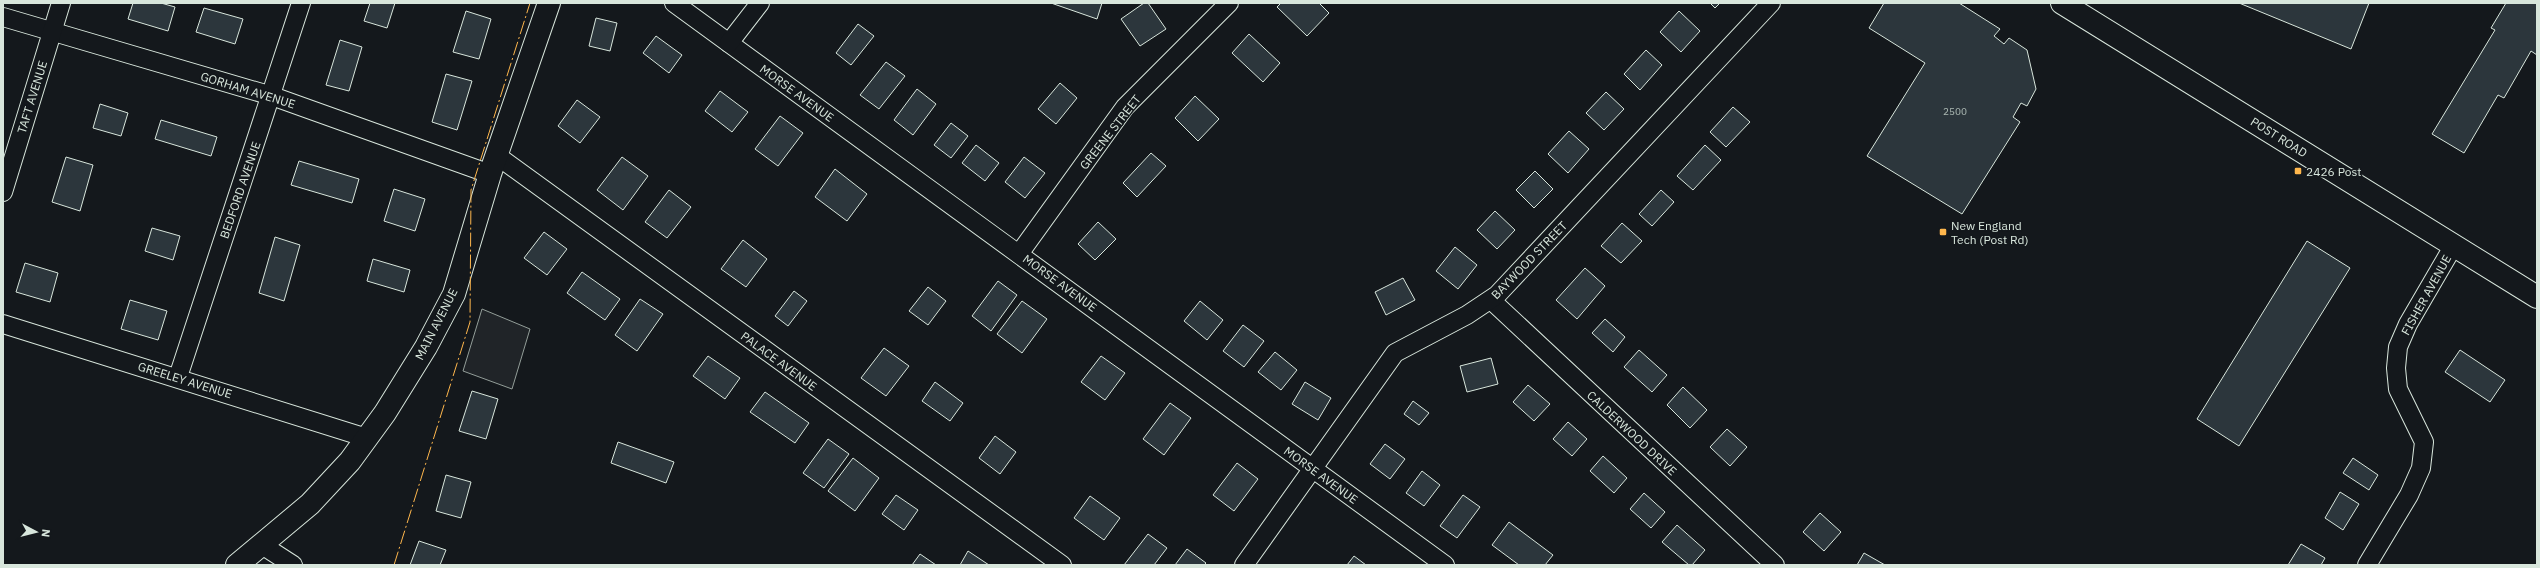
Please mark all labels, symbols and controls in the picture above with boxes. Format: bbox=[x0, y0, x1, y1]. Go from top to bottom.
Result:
street label: TAFT AVENUE bbox=[14, 59, 50, 135]
street label: MORSE AVENUE bbox=[757, 61, 837, 125]
street label: GORHAM AVENUE bbox=[199, 68, 297, 112]
street label: GREENE STREET bbox=[1076, 92, 1144, 172]
house number: 2500 bbox=[1943, 105, 1967, 118]
street label: POST ROAD bbox=[2248, 114, 2310, 160]
street label: BEDFORD AVENUE bbox=[216, 140, 264, 240]
place label: 2426 Post bbox=[2306, 164, 2361, 179]
marker: 2426 Post bbox=[2293, 166, 2303, 176]
street label: BAYWOOD STREET bbox=[1488, 218, 1570, 302]
place label: New England Tech (Post Rd) bbox=[1951, 218, 2028, 247]
marker: New England Tech (Post Rd) bbox=[1938, 227, 1948, 237]
street label: MORSE AVENUE bbox=[1020, 251, 1100, 315]
street label: FISHER AVENUE bbox=[2398, 252, 2454, 338]
street label: MAIN AVENUE bbox=[411, 286, 461, 362]
street label: PALACE AVENUE bbox=[738, 328, 820, 394]
street label: GREELEY AVENUE bbox=[136, 359, 234, 401]
street label: CALDERWOOD DRIVE bbox=[1584, 388, 1680, 478]
street label: MORSE AVENUE bbox=[1281, 443, 1361, 507]
north arrow bbox=[16, 512, 56, 552]
text: N bbox=[38, 528, 53, 538]

